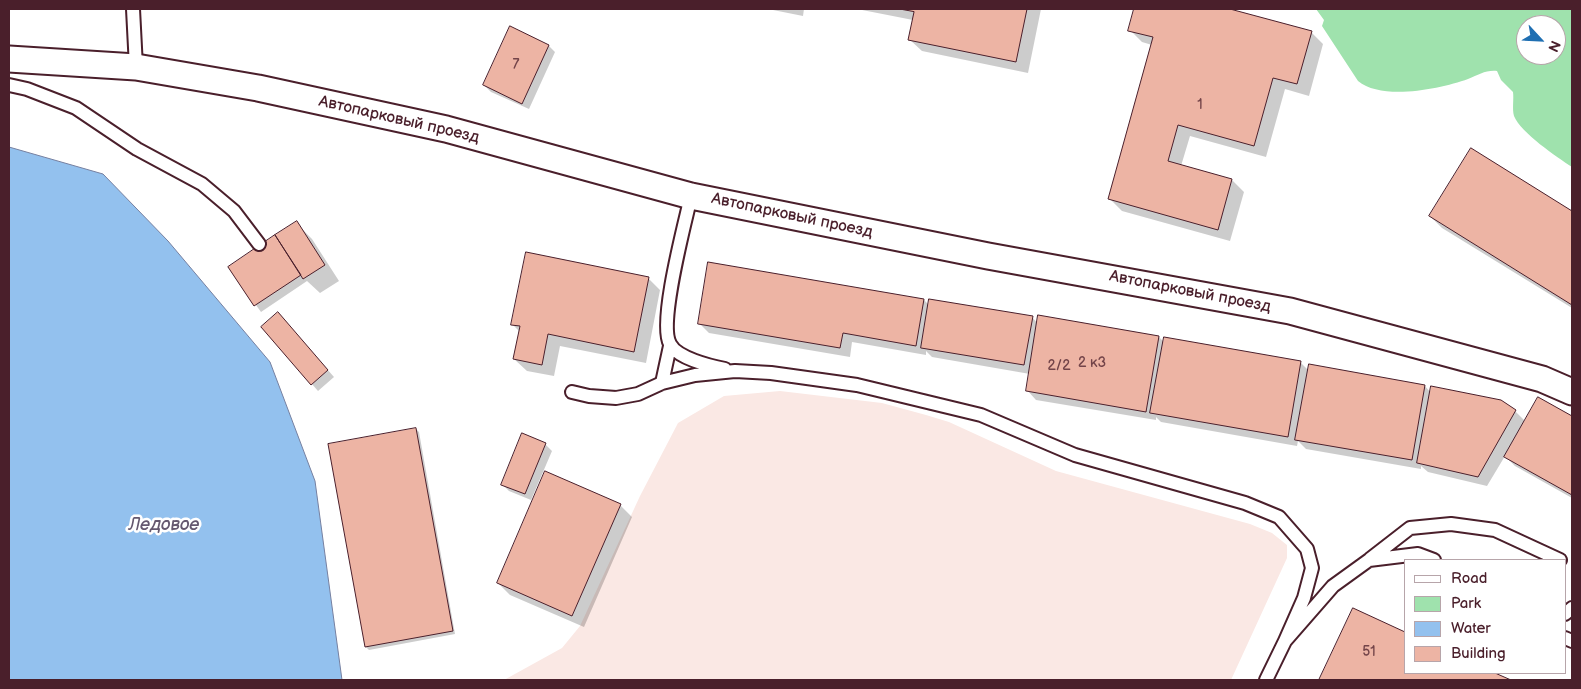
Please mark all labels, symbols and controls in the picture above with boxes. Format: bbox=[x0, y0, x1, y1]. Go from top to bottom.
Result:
north arrow bbox=[1516, 15, 1566, 65]
text: N bbox=[1544, 38, 1564, 54]
house number: 7 bbox=[513, 57, 519, 73]
street label: Автопарковый проезд bbox=[317, 92, 481, 148]
house number: 1 bbox=[1197, 97, 1203, 113]
street label: Автопарковый проезд bbox=[710, 190, 874, 242]
street label: Автопарковый проезд bbox=[1108, 267, 1272, 317]
house number: 2 к3 bbox=[1078, 355, 1106, 371]
house number: 2/2 bbox=[1048, 358, 1070, 374]
water label: Ледовое bbox=[129, 514, 199, 536]
legend bbox=[1404, 559, 1566, 674]
text: Road bbox=[1451, 569, 1487, 588]
text: Park bbox=[1451, 594, 1481, 613]
text: Water bbox=[1451, 619, 1491, 638]
house number: 51 bbox=[1362, 644, 1376, 660]
text: Building bbox=[1451, 644, 1506, 663]

